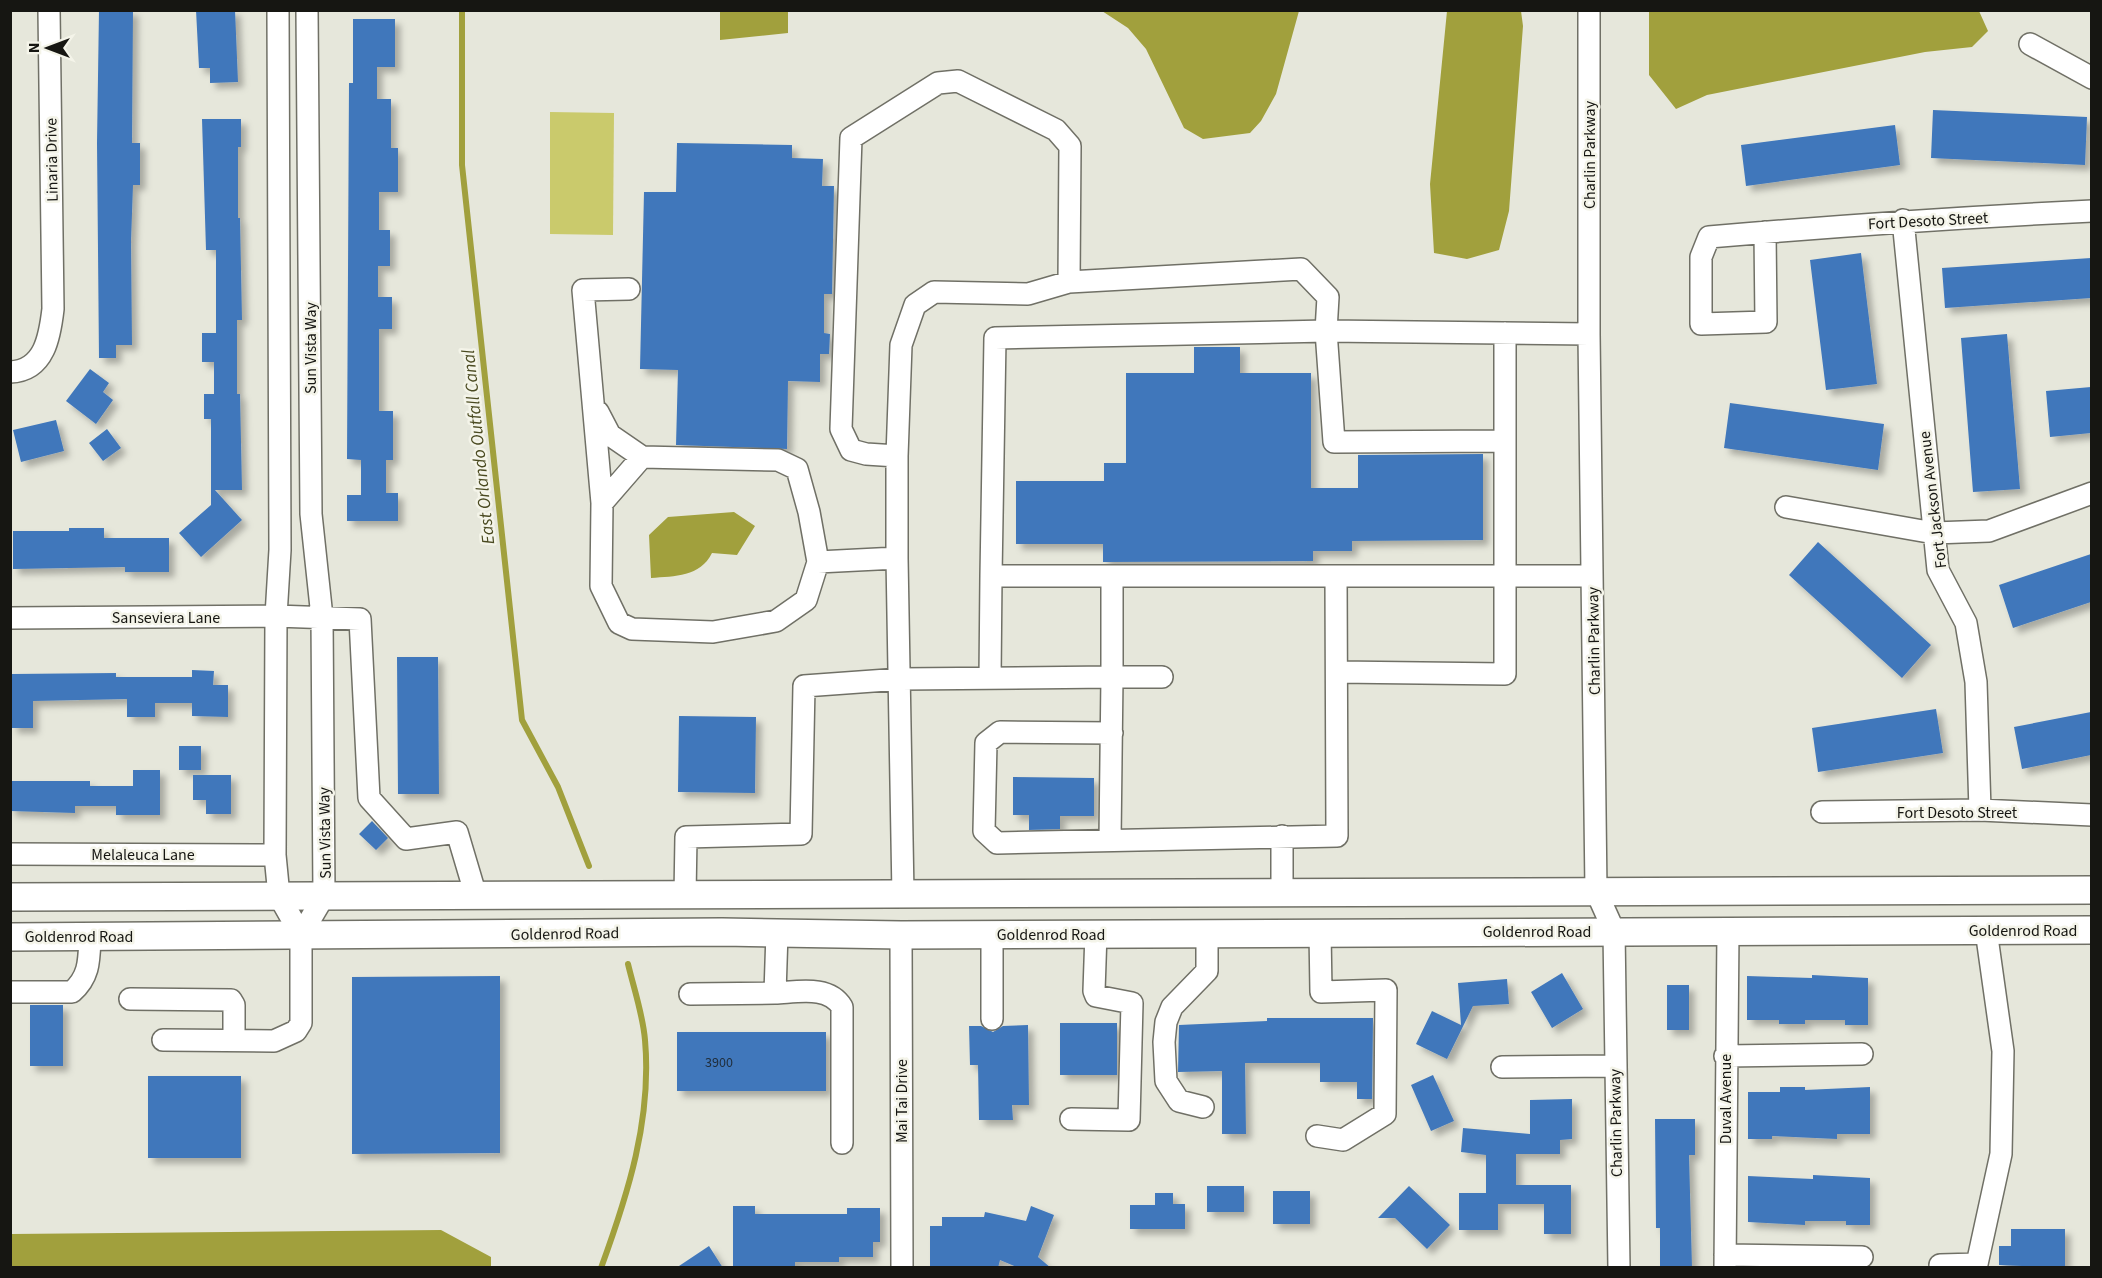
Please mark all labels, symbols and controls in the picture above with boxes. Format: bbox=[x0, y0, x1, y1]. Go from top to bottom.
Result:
north arrow bbox=[18, 18, 78, 78]
text: N bbox=[23, 43, 45, 53]
street label: Charlin Parkway bbox=[1579, 100, 1601, 209]
street label: Linaria Drive bbox=[40, 118, 64, 202]
street label: Fort Desoto Street bbox=[1867, 207, 1989, 235]
street label: Sun Vista Way bbox=[300, 302, 322, 394]
water label: East Orlando Outfall Canal bbox=[456, 348, 501, 546]
street label: Fort Jackson Avenue bbox=[1914, 430, 1952, 570]
street label: Charlin Parkway bbox=[1582, 586, 1606, 695]
street label: Sanseviera Lane bbox=[112, 607, 220, 629]
street label: Sun Vista Way bbox=[313, 786, 337, 879]
street label: Fort Desoto Street bbox=[1897, 802, 2018, 824]
street label: Melaleuca Lane bbox=[91, 844, 195, 866]
street label: Goldenrod Road bbox=[1969, 920, 2077, 942]
street label: Goldenrod Road bbox=[1483, 921, 1591, 943]
street label: Goldenrod Road bbox=[510, 922, 620, 946]
street label: Goldenrod Road bbox=[997, 924, 1105, 946]
street label: Goldenrod Road bbox=[25, 926, 133, 948]
house number: 3900 bbox=[705, 1053, 733, 1073]
street label: Duval Avenue bbox=[1715, 1054, 1737, 1144]
street label: Mai Tai Drive bbox=[891, 1059, 913, 1143]
street label: Charlin Parkway bbox=[1604, 1068, 1628, 1177]

